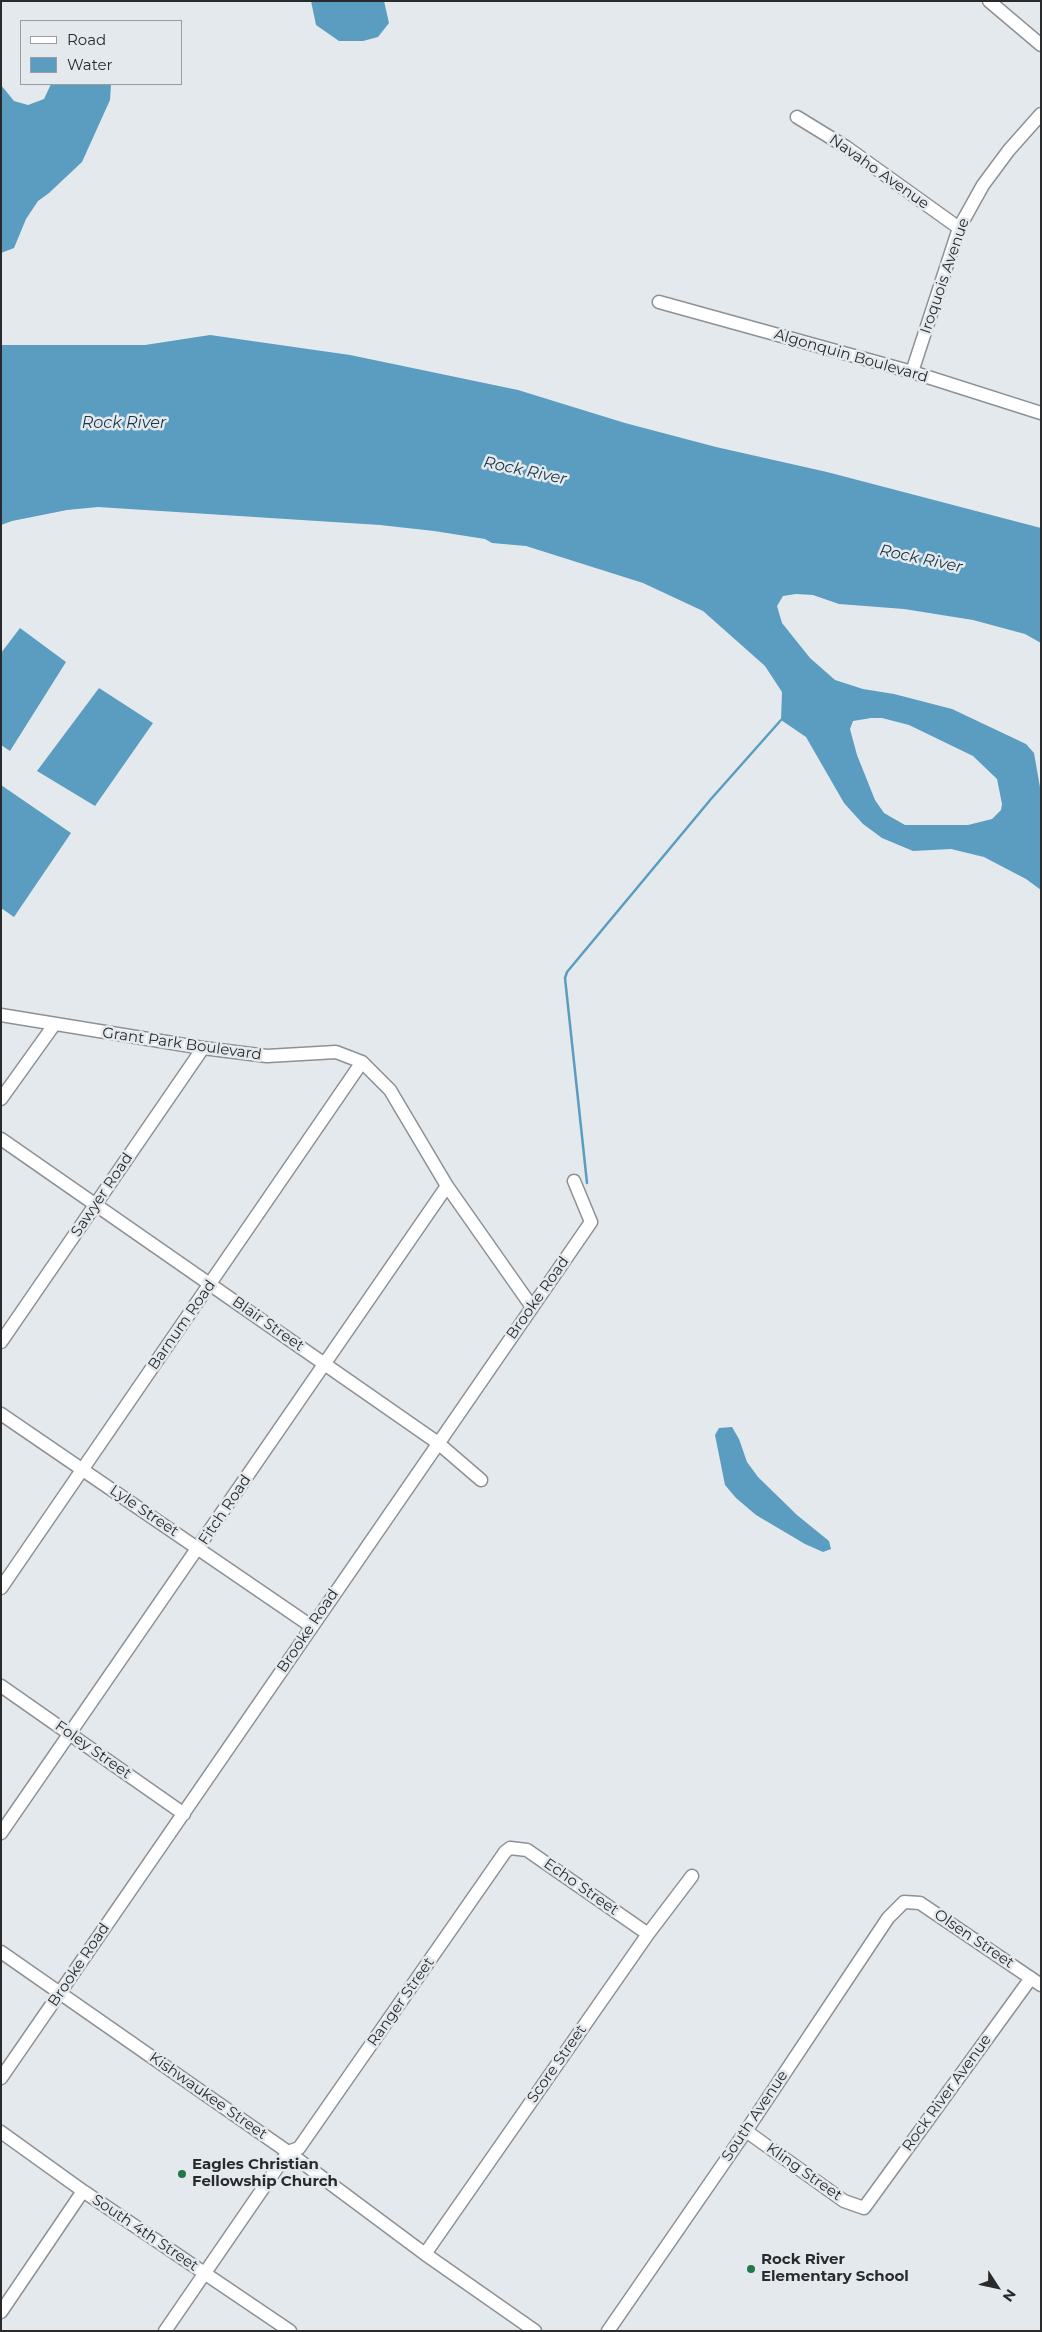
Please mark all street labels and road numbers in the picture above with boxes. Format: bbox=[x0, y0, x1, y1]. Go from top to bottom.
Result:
street label: Navaho Avenue bbox=[826, 131, 932, 213]
street label: Iroquois Avenue bbox=[917, 216, 973, 336]
street label: Algonquin Boulevard bbox=[772, 325, 930, 387]
street label: Grant Park Boulevard bbox=[101, 1024, 263, 1064]
street label: Sawyer Road bbox=[67, 1150, 137, 1240]
street label: Brooke Road bbox=[503, 1253, 573, 1343]
street label: Barnum Road bbox=[144, 1277, 220, 1373]
street label: Blair Street bbox=[229, 1293, 307, 1355]
street label: Fitch Road bbox=[195, 1471, 255, 1549]
street label: Lyle Street bbox=[106, 1481, 182, 1541]
street label: Brooke Road bbox=[273, 1586, 343, 1676]
street label: Foley Street bbox=[51, 1717, 135, 1783]
street label: Echo Street bbox=[540, 1855, 622, 1919]
street label: Olsen Street bbox=[931, 1906, 1017, 1972]
street label: Brooke Road bbox=[44, 1920, 114, 2010]
street label: Ranger Street bbox=[364, 1954, 438, 2050]
street label: Score Street bbox=[523, 2022, 591, 2106]
street label: Rock River Avenue bbox=[899, 2031, 995, 2155]
street label: Kishwaukee Street bbox=[146, 2049, 270, 2143]
street label: South Avenue bbox=[718, 2067, 792, 2165]
street label: Kling Street bbox=[763, 2139, 845, 2205]
street label: South 4th Street bbox=[88, 2191, 202, 2275]

